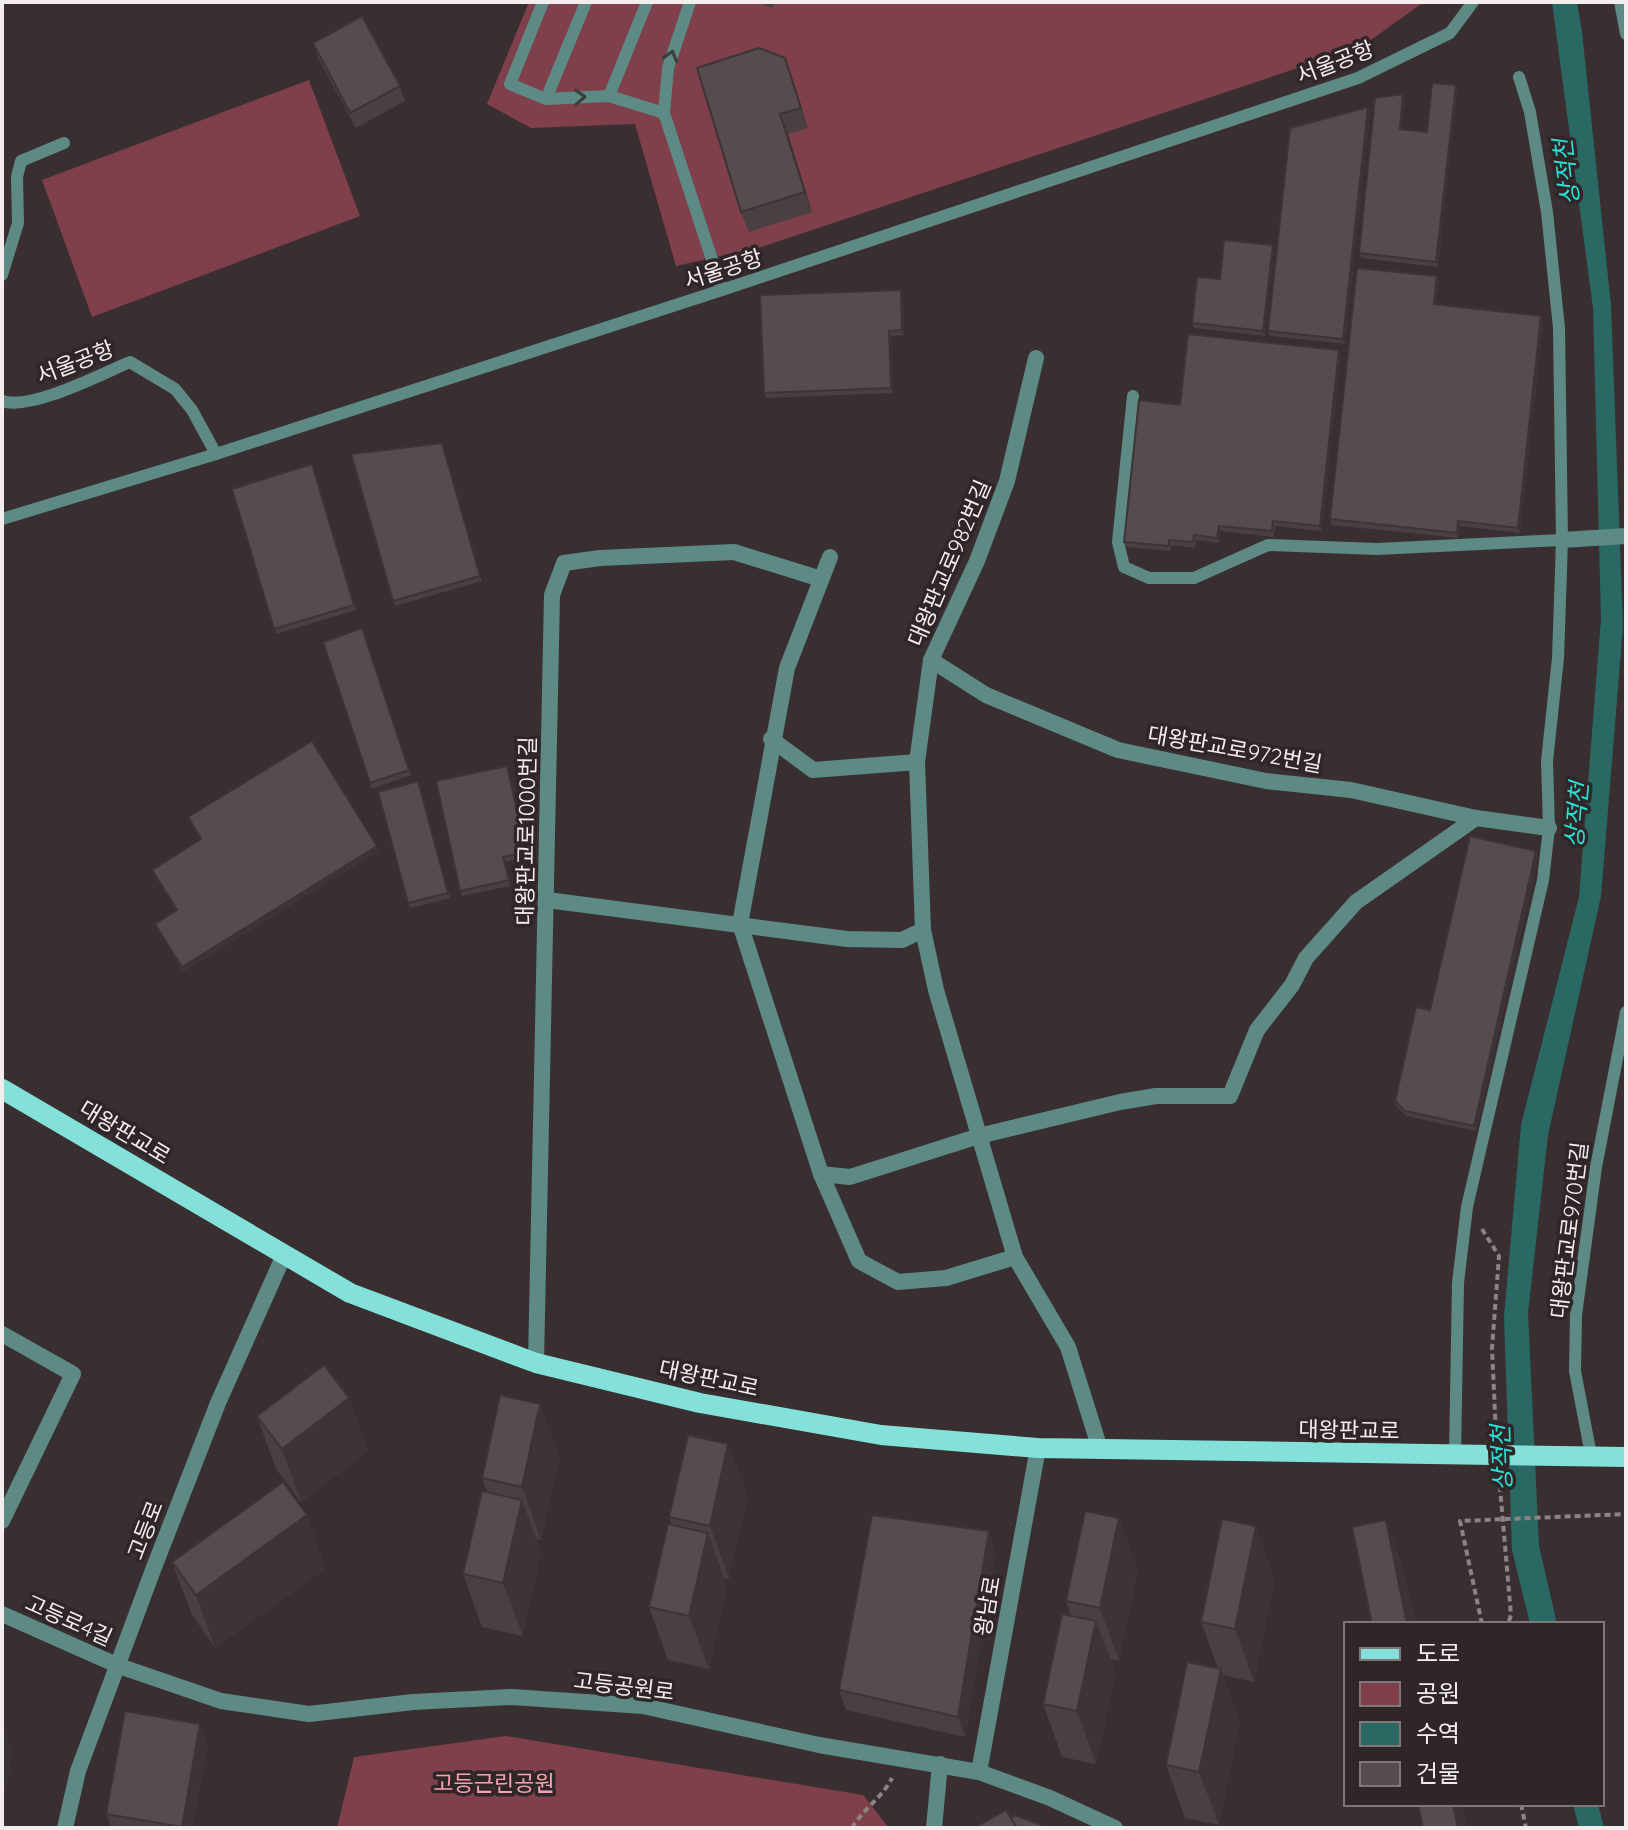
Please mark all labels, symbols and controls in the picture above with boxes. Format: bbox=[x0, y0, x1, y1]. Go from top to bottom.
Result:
street label: 서울공항 bbox=[1292, 34, 1378, 90]
one-way arrow bbox=[662, 50, 679, 64]
one-way arrow bbox=[574, 89, 587, 106]
water label: 상적천 bbox=[1547, 135, 1585, 207]
street label: 서울공항 bbox=[680, 243, 766, 295]
street label: 서울공항 bbox=[32, 334, 118, 390]
street label: 대왕판교로982번길 bbox=[901, 476, 997, 650]
street label: 대왕판교로972번길 bbox=[1146, 720, 1324, 778]
street label: 대왕판교로1000번길 bbox=[510, 736, 542, 926]
water label: 상적천 bbox=[1558, 778, 1594, 849]
street label: 대왕판교로 bbox=[74, 1094, 176, 1170]
street label: 대왕판교로970번길 bbox=[1544, 1140, 1594, 1320]
street label: 대왕판교로 bbox=[657, 1354, 761, 1402]
street label: 대왕판교로 bbox=[1298, 1415, 1400, 1445]
water label: 상적천 bbox=[1485, 1421, 1517, 1492]
street label: 고등로 bbox=[121, 1497, 169, 1563]
street label: 왕남로 bbox=[968, 1574, 1006, 1638]
street label: 고등로4길 bbox=[21, 1588, 117, 1652]
legend bbox=[1344, 1622, 1604, 1806]
text: 도로 bbox=[1416, 1638, 1460, 1668]
street label: 고등공원로 bbox=[572, 1666, 676, 1706]
text: 공원 bbox=[1416, 1678, 1460, 1708]
text: 수역 bbox=[1416, 1718, 1460, 1748]
text: 건물 bbox=[1416, 1758, 1460, 1788]
park label: 고등근린공원 bbox=[433, 1769, 555, 1797]

